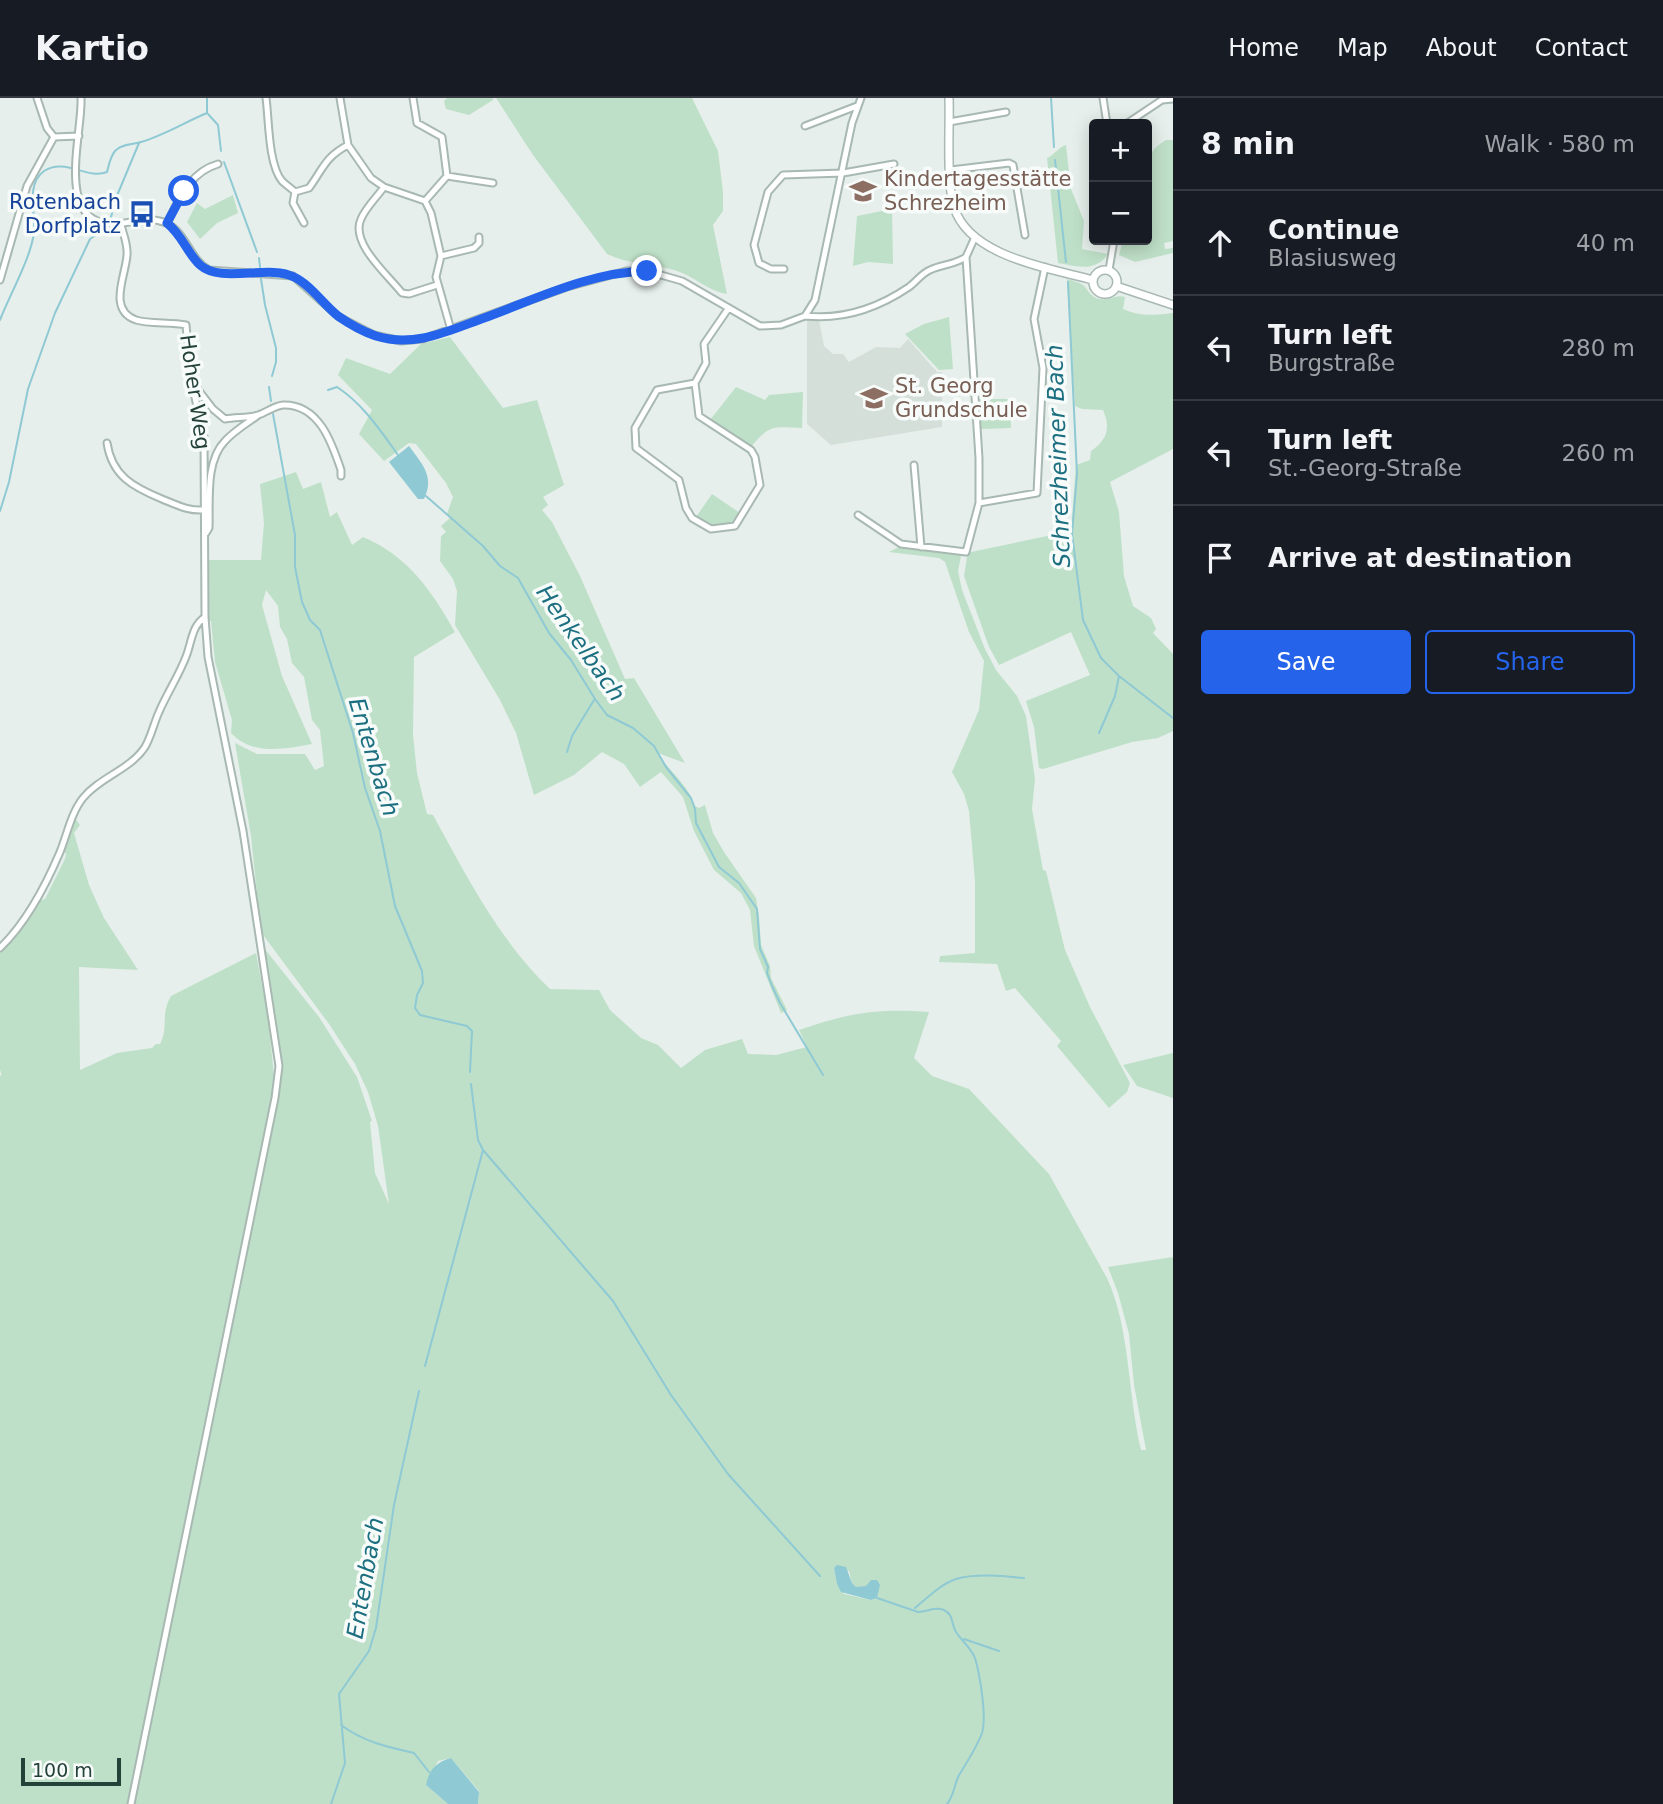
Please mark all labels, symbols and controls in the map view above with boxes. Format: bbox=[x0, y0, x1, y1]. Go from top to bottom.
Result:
text: Kartio bbox=[35, 29, 149, 68]
text: Home bbox=[1228, 34, 1299, 62]
text: Map bbox=[1337, 34, 1388, 62]
text: About bbox=[1426, 34, 1497, 62]
text: Contact bbox=[1535, 34, 1628, 62]
map controls bbox=[1089, 119, 1152, 245]
button: + bbox=[1089, 119, 1152, 182]
text: 8 min bbox=[1201, 126, 1295, 161]
text: Walk · 580 m bbox=[1484, 131, 1635, 157]
place label: Kindertagesstätte Schrezheim bbox=[884, 167, 1072, 215]
route start bbox=[168, 175, 199, 206]
school or university icon: Kindertagesstätte Schrezheim bbox=[848, 176, 878, 206]
button: − bbox=[1089, 182, 1152, 245]
place label: Rotenbach Dorfplatz bbox=[9, 190, 121, 238]
bus stop icon: Rotenbach Dorfplatz bbox=[127, 199, 157, 229]
text: Continue bbox=[1268, 215, 1399, 245]
icon: ahead bbox=[1201, 224, 1239, 262]
text: 40 m bbox=[1576, 230, 1635, 256]
text: Blasiusweg bbox=[1268, 245, 1397, 271]
route end bbox=[631, 255, 662, 286]
text: Turn left bbox=[1268, 320, 1392, 350]
icon: left bbox=[1201, 329, 1239, 367]
street label: Hoher Weg bbox=[175, 333, 215, 451]
text: 280 m bbox=[1561, 335, 1635, 361]
water label: Schrezheimer Bach bbox=[1041, 344, 1075, 568]
text: Burgstraße bbox=[1268, 350, 1395, 376]
place label: St. Georg Grundschule bbox=[895, 374, 1028, 422]
school or university icon: St. Georg Grundschule bbox=[859, 383, 889, 413]
text: Turn left bbox=[1268, 425, 1392, 455]
icon: left bbox=[1201, 434, 1239, 472]
text: 260 m bbox=[1561, 440, 1635, 466]
text: St.-Georg-Straße bbox=[1268, 455, 1462, 481]
icon: arrive bbox=[1201, 539, 1239, 577]
text: Arrive at destination bbox=[1268, 543, 1572, 573]
water label: Henkelbach bbox=[531, 580, 631, 706]
button: Save bbox=[1201, 630, 1411, 694]
button: Share bbox=[1425, 630, 1635, 694]
water label: Entenbach bbox=[344, 694, 404, 820]
water label: Entenbach bbox=[342, 1515, 388, 1641]
scale bar bbox=[21, 1755, 121, 1787]
text: 100 m bbox=[32, 1759, 93, 1781]

